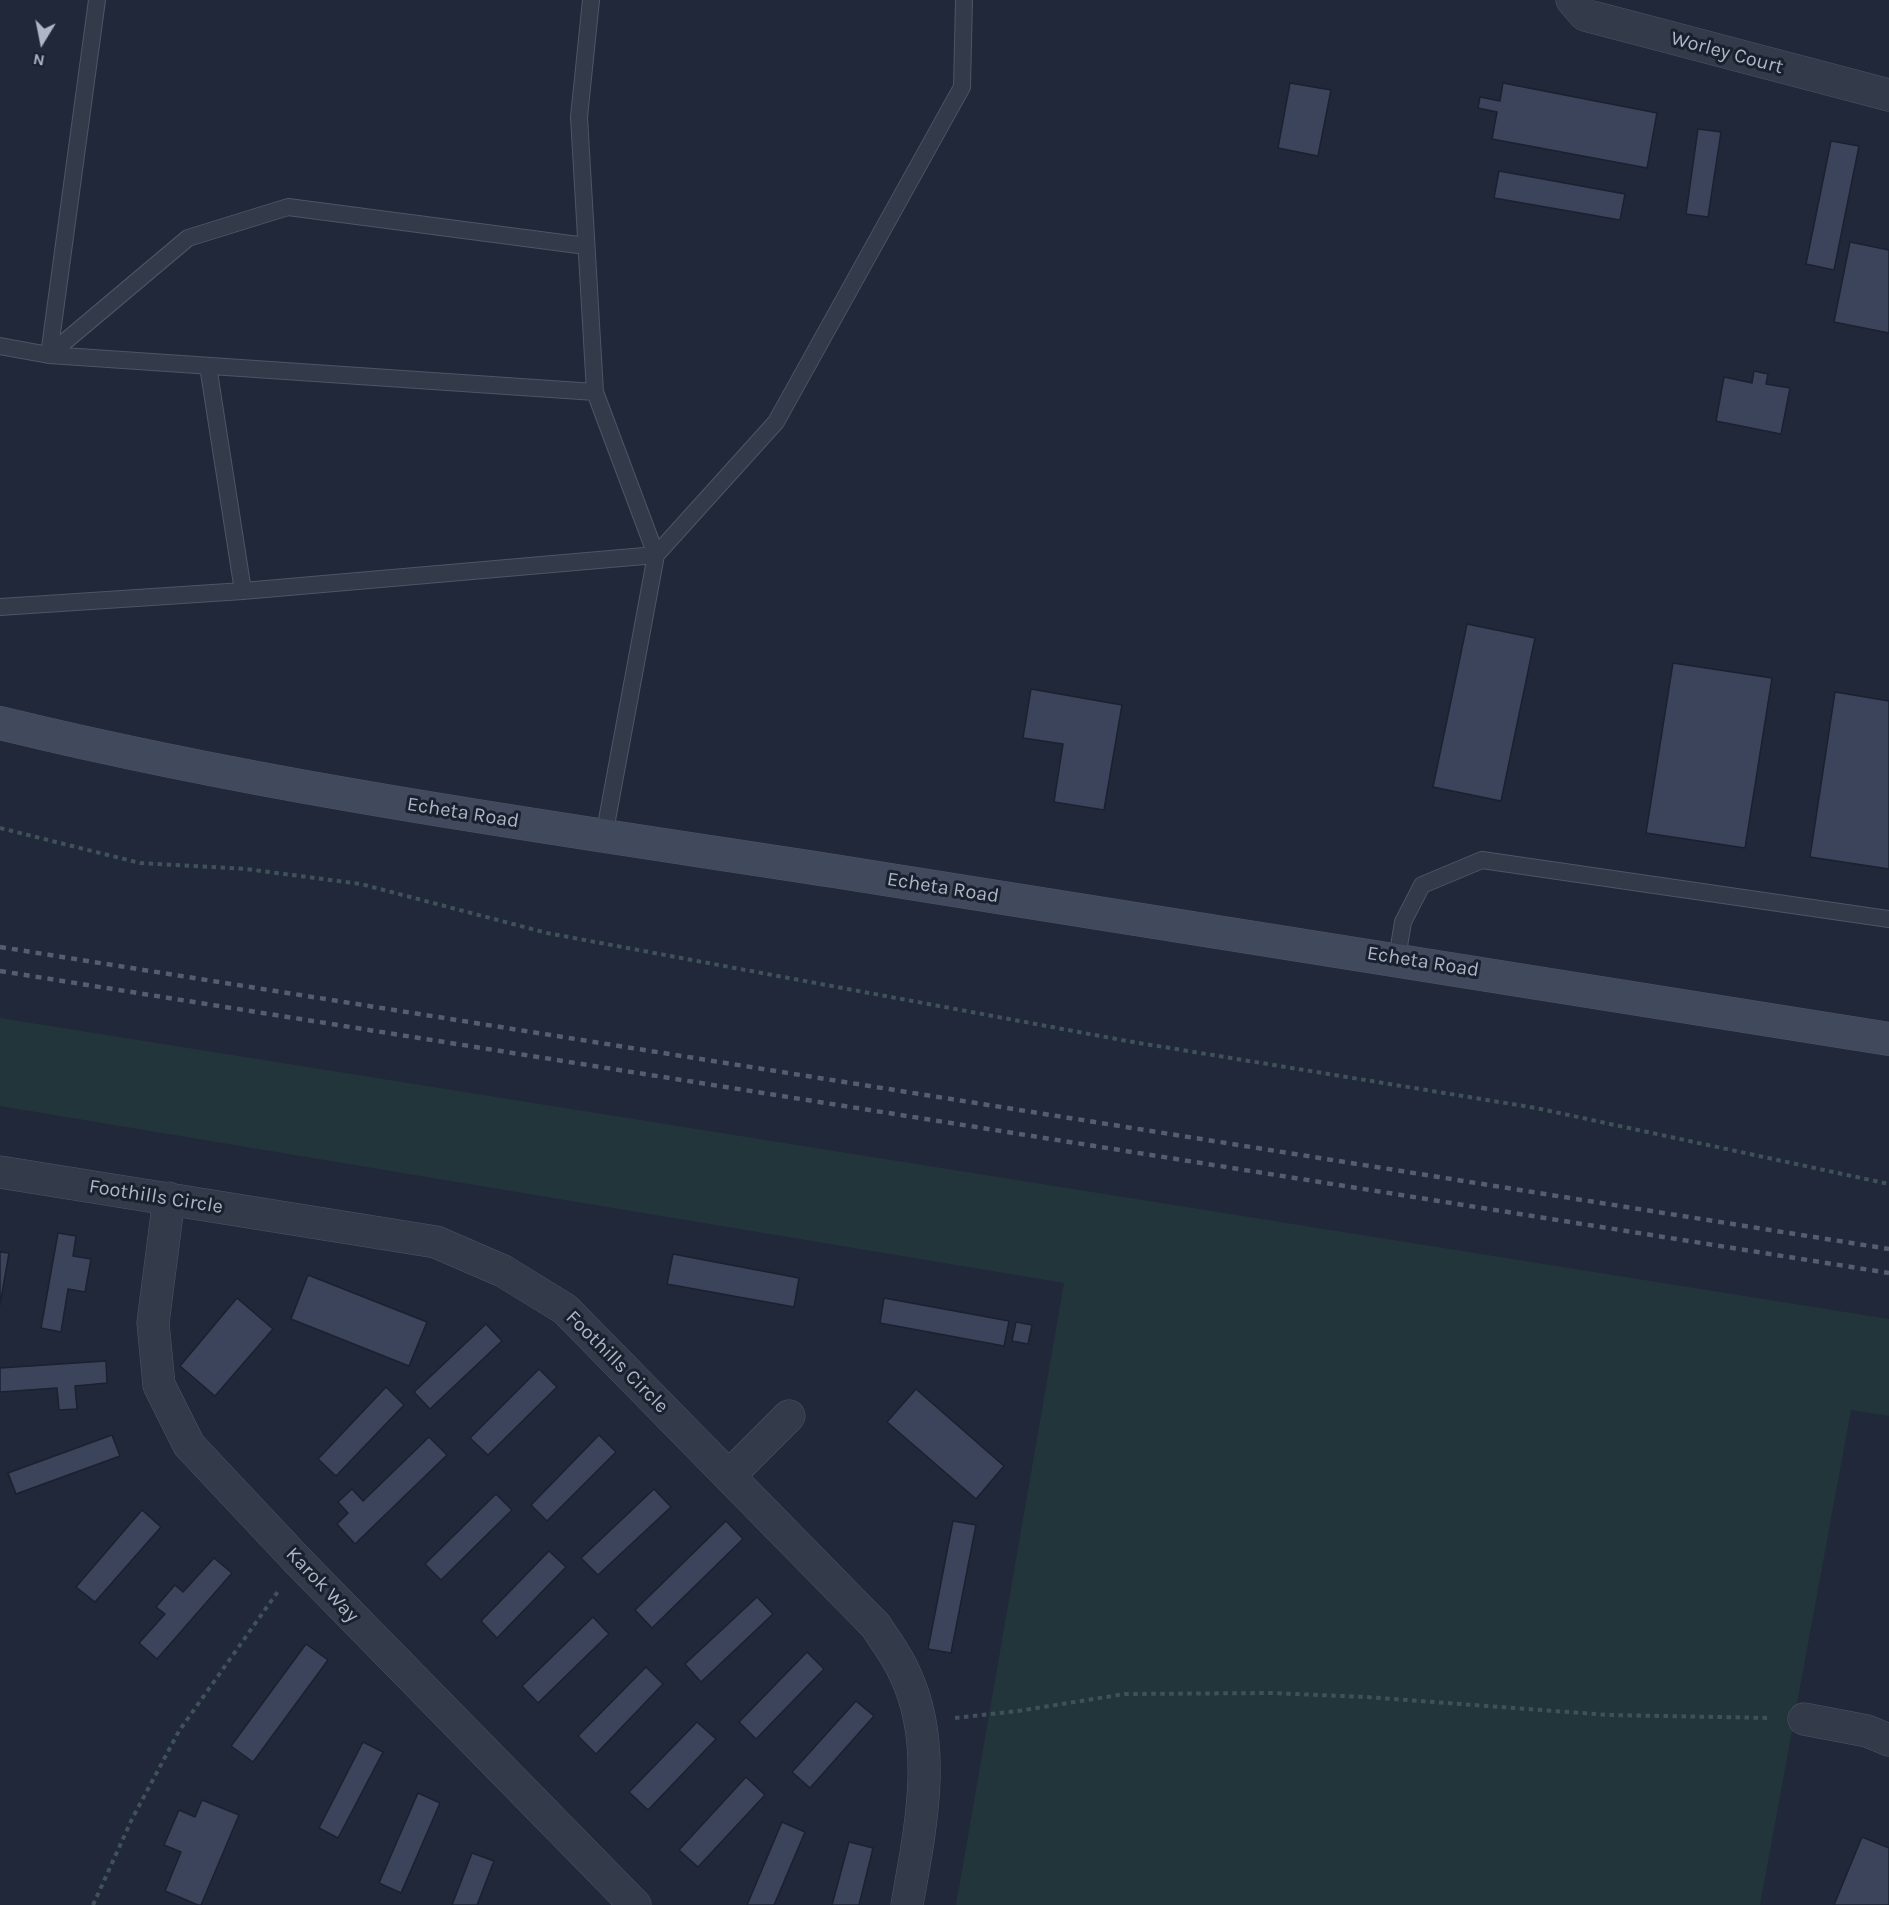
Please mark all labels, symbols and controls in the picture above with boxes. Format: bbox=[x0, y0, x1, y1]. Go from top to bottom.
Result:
north arrow bbox=[12, 12, 72, 72]
street label: Worley Court bbox=[1668, 26, 1786, 80]
text: N bbox=[31, 50, 46, 71]
street label: Echeta Road bbox=[405, 792, 521, 834]
street label: Echeta Road bbox=[885, 867, 1001, 909]
street label: Echeta Road bbox=[1365, 941, 1481, 983]
street label: Foothills Circle bbox=[87, 1175, 225, 1219]
street label: Foothills Circle bbox=[561, 1306, 673, 1418]
street label: Karok Way bbox=[280, 1543, 364, 1627]

